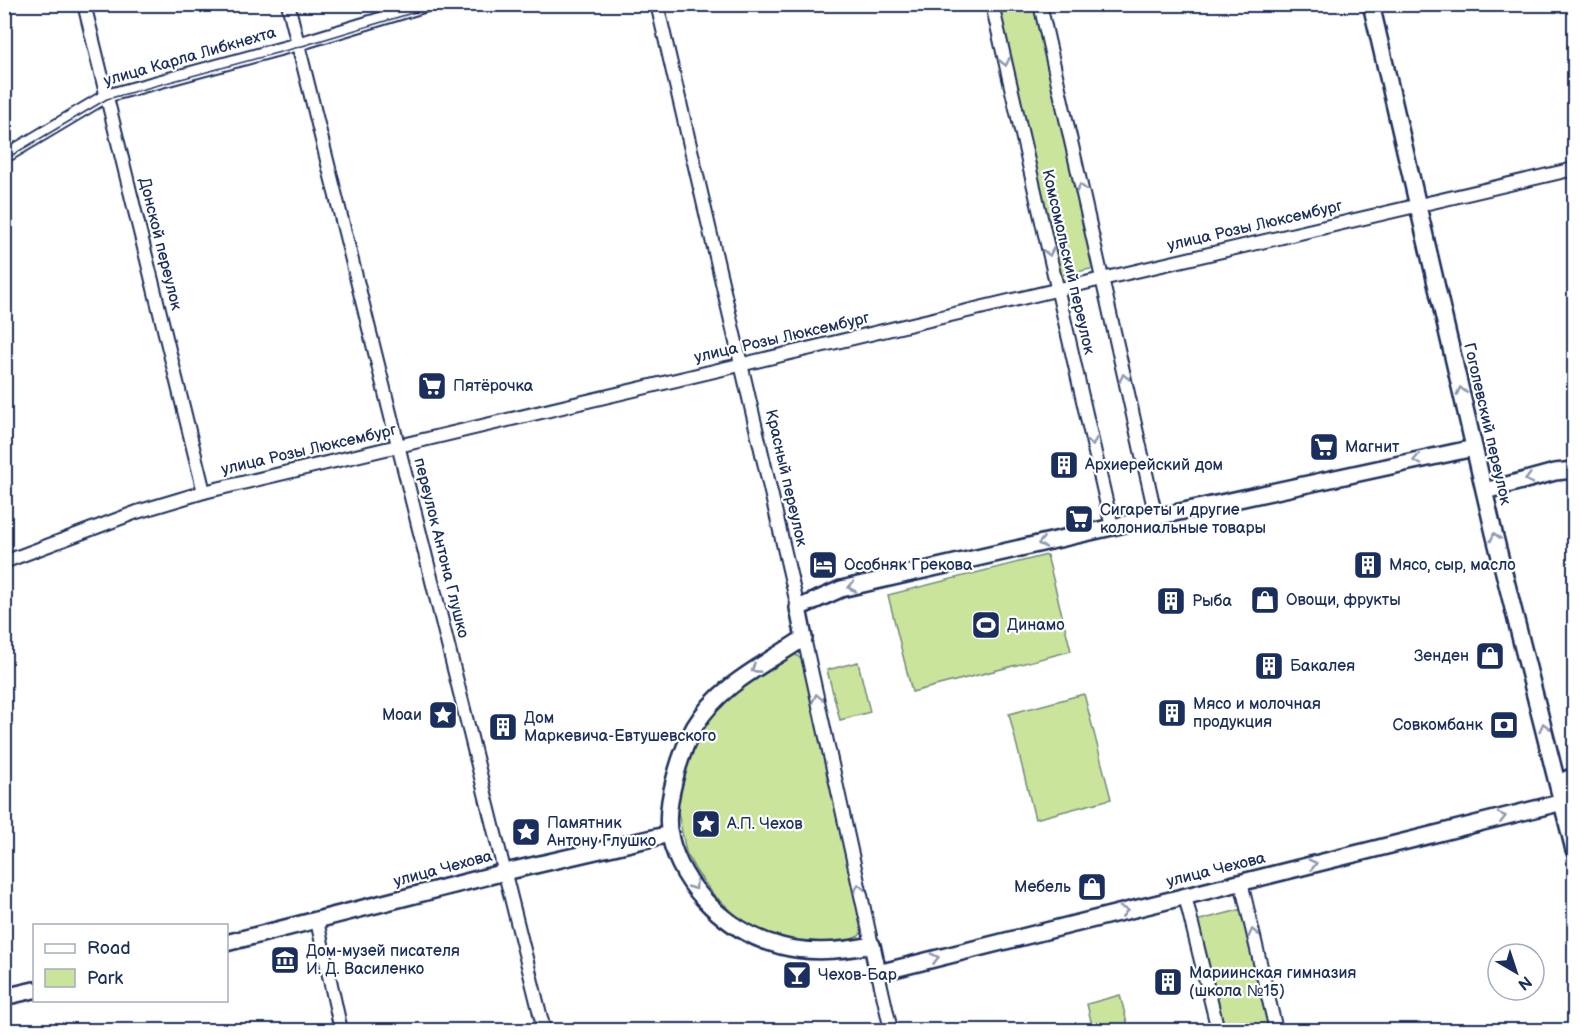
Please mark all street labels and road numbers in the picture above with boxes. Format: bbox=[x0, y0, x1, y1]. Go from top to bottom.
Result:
street label: улица Карла Либкнехта bbox=[102, 23, 279, 91]
street label: Комсомольский переулок bbox=[1037, 168, 1099, 357]
street label: Донской переулок bbox=[134, 176, 186, 313]
street label: улица Розы Люксембург bbox=[1165, 197, 1345, 255]
street label: улица Розы Люксембург bbox=[692, 309, 872, 367]
street label: Гоголевский переулок bbox=[1459, 341, 1515, 507]
street label: Красный переулок bbox=[761, 408, 811, 549]
street label: улица Розы Люксембург bbox=[219, 421, 399, 479]
street label: переулок Антона Глушко bbox=[409, 456, 473, 640]
street label: улица Чехова bbox=[392, 847, 495, 891]
street label: улица Чехова bbox=[1165, 848, 1268, 891]

